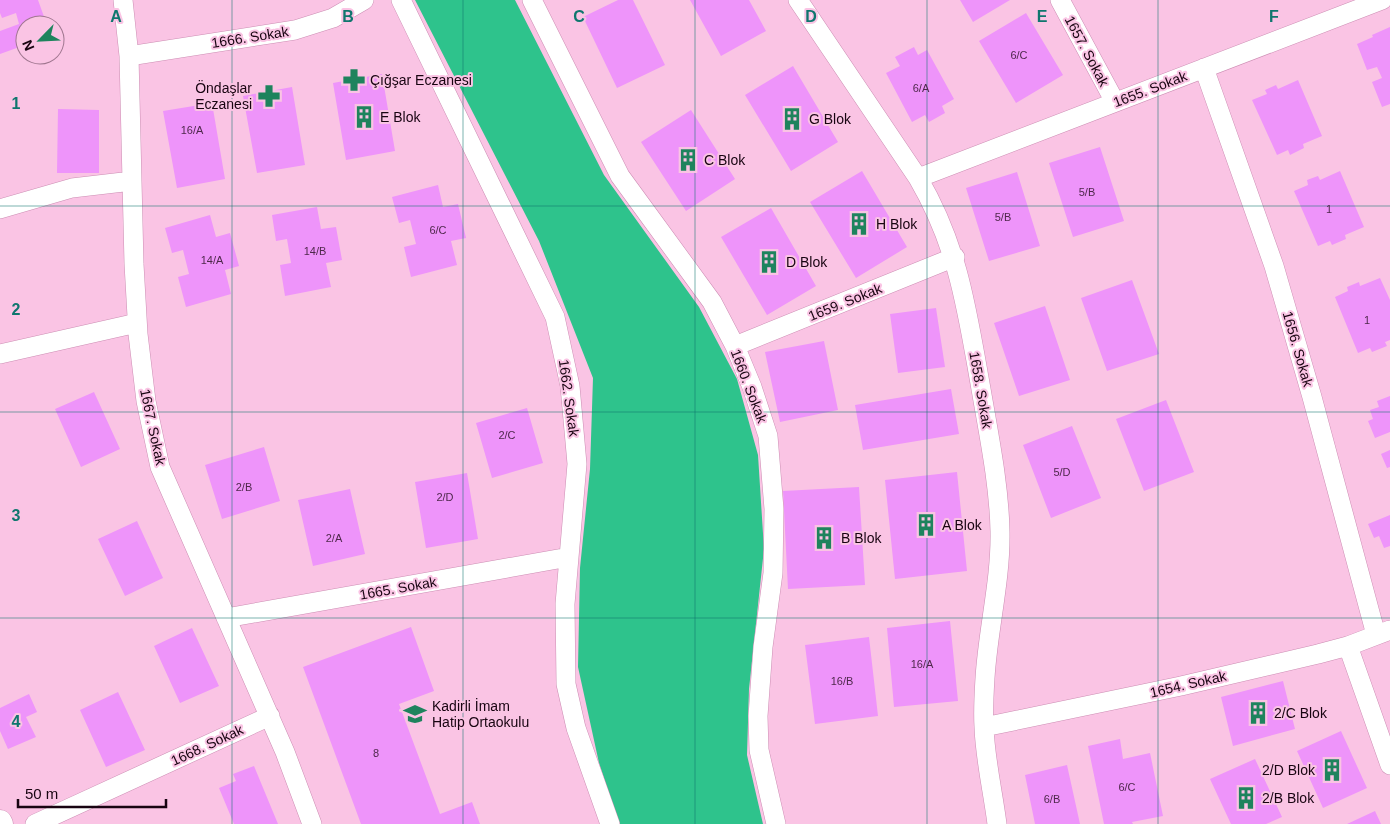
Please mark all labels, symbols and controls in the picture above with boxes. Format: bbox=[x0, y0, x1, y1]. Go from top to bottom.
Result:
text: A bbox=[110, 8, 122, 25]
text: B bbox=[342, 8, 354, 25]
text: C bbox=[573, 8, 585, 25]
text: D bbox=[805, 8, 817, 25]
text: E bbox=[1037, 8, 1048, 25]
text: F bbox=[1269, 8, 1279, 25]
street label: 1657. Sokak bbox=[1062, 13, 1113, 90]
north arrow bbox=[15, 15, 65, 65]
street label: 1666. Sokak bbox=[210, 23, 291, 51]
text: N bbox=[19, 37, 37, 53]
house number: 6/C bbox=[1010, 49, 1028, 61]
pharmacy icon: Çığşar Eczanesi bbox=[341, 67, 367, 93]
street label: 1655. Sokak bbox=[1111, 67, 1190, 110]
place label: Çığşar Eczanesi bbox=[370, 72, 472, 88]
place label: Öndaşlar Eczanesi bbox=[195, 79, 252, 112]
house number: 6/A bbox=[913, 82, 930, 94]
pharmacy icon: Öndaşlar Eczanesi bbox=[256, 83, 282, 109]
text: 1 bbox=[12, 95, 21, 112]
building icon: E Blok bbox=[351, 104, 377, 130]
building icon: G Blok bbox=[779, 106, 805, 132]
place label: E Blok bbox=[380, 109, 421, 125]
place label: G Blok bbox=[809, 111, 852, 127]
house number: 16/A bbox=[181, 124, 204, 136]
building icon: C Blok bbox=[675, 147, 701, 173]
place label: C Blok bbox=[704, 152, 746, 168]
house number: 5/B bbox=[1079, 186, 1095, 198]
house number: 1 bbox=[1326, 203, 1332, 215]
building icon: H Blok bbox=[846, 211, 872, 237]
house number: 5/B bbox=[995, 211, 1011, 223]
place label: H Blok bbox=[876, 216, 918, 232]
house number: 6/C bbox=[429, 224, 447, 236]
house number: 14/B bbox=[304, 245, 326, 257]
building icon: D Blok bbox=[756, 249, 782, 275]
house number: 14/A bbox=[201, 254, 224, 266]
place label: D Blok bbox=[786, 254, 828, 270]
street label: 1659. Sokak bbox=[806, 280, 885, 324]
text: 2 bbox=[12, 301, 21, 318]
street label: 1656. Sokak bbox=[1280, 309, 1317, 390]
house number: 1 bbox=[1364, 314, 1370, 326]
street label: 1660. Sokak bbox=[728, 347, 771, 426]
street label: 1658. Sokak bbox=[966, 350, 996, 431]
street label: 1662. Sokak bbox=[556, 358, 582, 439]
street label: 1667. Sokak bbox=[137, 387, 169, 468]
house number: 2/C bbox=[498, 429, 516, 441]
house number: 5/D bbox=[1053, 466, 1071, 478]
house number: 2/B bbox=[236, 481, 252, 493]
house number: 2/D bbox=[436, 491, 454, 503]
text: 3 bbox=[12, 507, 21, 524]
building icon: A Blok bbox=[913, 512, 939, 538]
place label: A Blok bbox=[942, 517, 983, 533]
building icon: B Blok bbox=[811, 525, 837, 551]
place label: B Blok bbox=[841, 530, 882, 546]
house number: 2/A bbox=[326, 532, 343, 544]
street label: 1665. Sokak bbox=[358, 573, 439, 603]
house number: 16/A bbox=[911, 658, 934, 670]
street label: 1654. Sokak bbox=[1148, 667, 1229, 701]
house number: 16/B bbox=[831, 675, 853, 687]
place label: Kadirli İmam Hatip Ortaokulu bbox=[432, 697, 529, 730]
building icon: 2/C Blok bbox=[1245, 700, 1271, 726]
school or university icon: Kadirli İmam Hatip Ortaokulu bbox=[402, 701, 428, 727]
place label: 2/C Blok bbox=[1274, 705, 1328, 721]
text: 4 bbox=[12, 713, 21, 730]
street label: 1668. Sokak bbox=[168, 721, 247, 769]
house number: 8 bbox=[373, 747, 379, 759]
building icon: 2/D Blok bbox=[1319, 757, 1345, 783]
place label: 2/D Blok bbox=[1262, 762, 1316, 778]
scale bar bbox=[18, 776, 165, 808]
house number: 6/C bbox=[1118, 781, 1136, 793]
text: 50 m bbox=[25, 785, 58, 802]
building icon: 2/B Blok bbox=[1233, 785, 1259, 811]
place label: 2/B Blok bbox=[1262, 790, 1315, 806]
house number: 6/B bbox=[1044, 793, 1060, 805]

